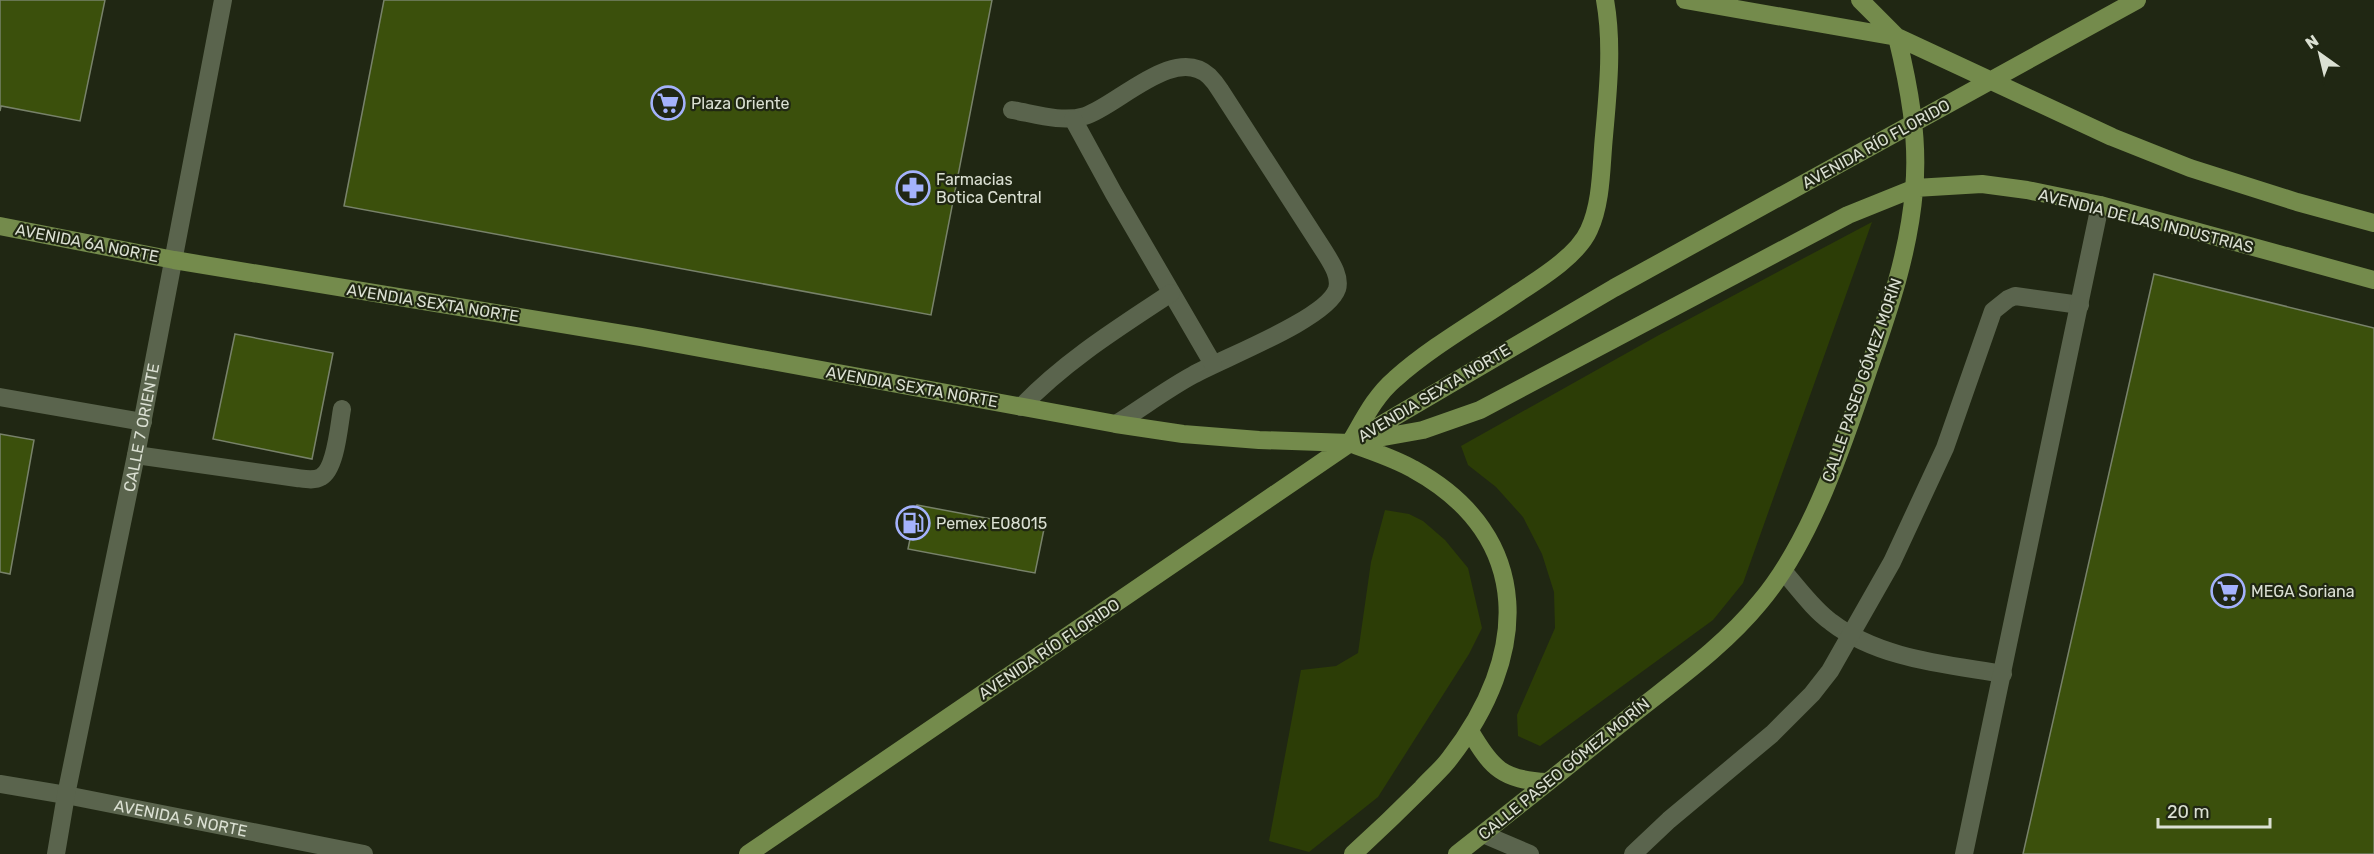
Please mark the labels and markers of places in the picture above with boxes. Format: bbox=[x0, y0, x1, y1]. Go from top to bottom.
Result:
supermarket icon: Plaza Oriente bbox=[650, 85, 686, 121]
place label: Plaza Oriente bbox=[691, 94, 789, 113]
pharmacy icon: Farmacias Botica Central bbox=[895, 170, 931, 206]
place label: Farmacias Botica Central bbox=[936, 170, 1042, 207]
fuel station icon: Pemex E08015 bbox=[895, 505, 931, 541]
place label: Pemex E08015 bbox=[936, 514, 1047, 533]
supermarket icon: MEGA Soriana bbox=[2210, 573, 2246, 609]
place label: MEGA Soriana bbox=[2251, 582, 2355, 601]

